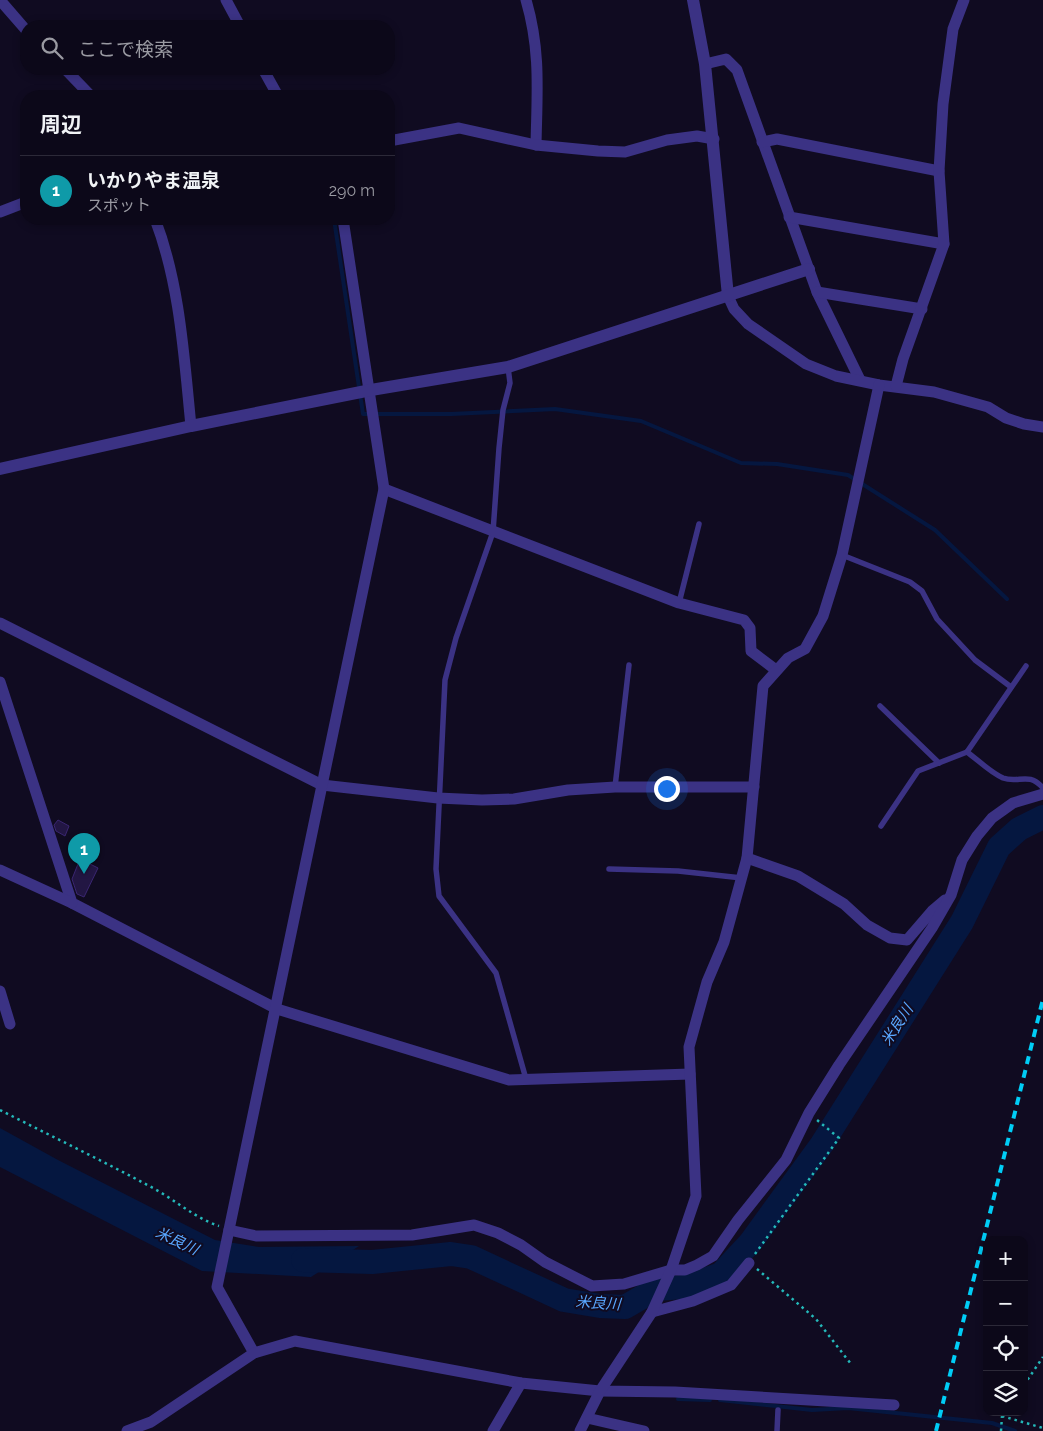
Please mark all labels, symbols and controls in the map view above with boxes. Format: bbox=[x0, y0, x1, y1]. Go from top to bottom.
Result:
search box bbox=[20, 20, 395, 75]
icon: search bbox=[38, 34, 66, 62]
text: ここで検索 bbox=[78, 38, 173, 60]
text: 周辺 bbox=[40, 112, 82, 137]
text: いかりやま温泉 bbox=[87, 169, 220, 191]
text: 1 bbox=[52, 181, 60, 200]
text: 290 m bbox=[329, 181, 375, 200]
text: スポット bbox=[87, 196, 151, 215]
your location bbox=[654, 776, 680, 802]
pin: 1 bbox=[68, 833, 100, 874]
water label: 米良川 bbox=[877, 1000, 918, 1049]
water label: 米良川 bbox=[153, 1223, 203, 1260]
map controls bbox=[983, 1236, 1028, 1416]
button: + bbox=[983, 1236, 1028, 1281]
button: − bbox=[983, 1281, 1028, 1326]
water label: 米良川 bbox=[575, 1292, 623, 1314]
button: locate bbox=[983, 1326, 1028, 1371]
button: layers bbox=[983, 1371, 1028, 1416]

